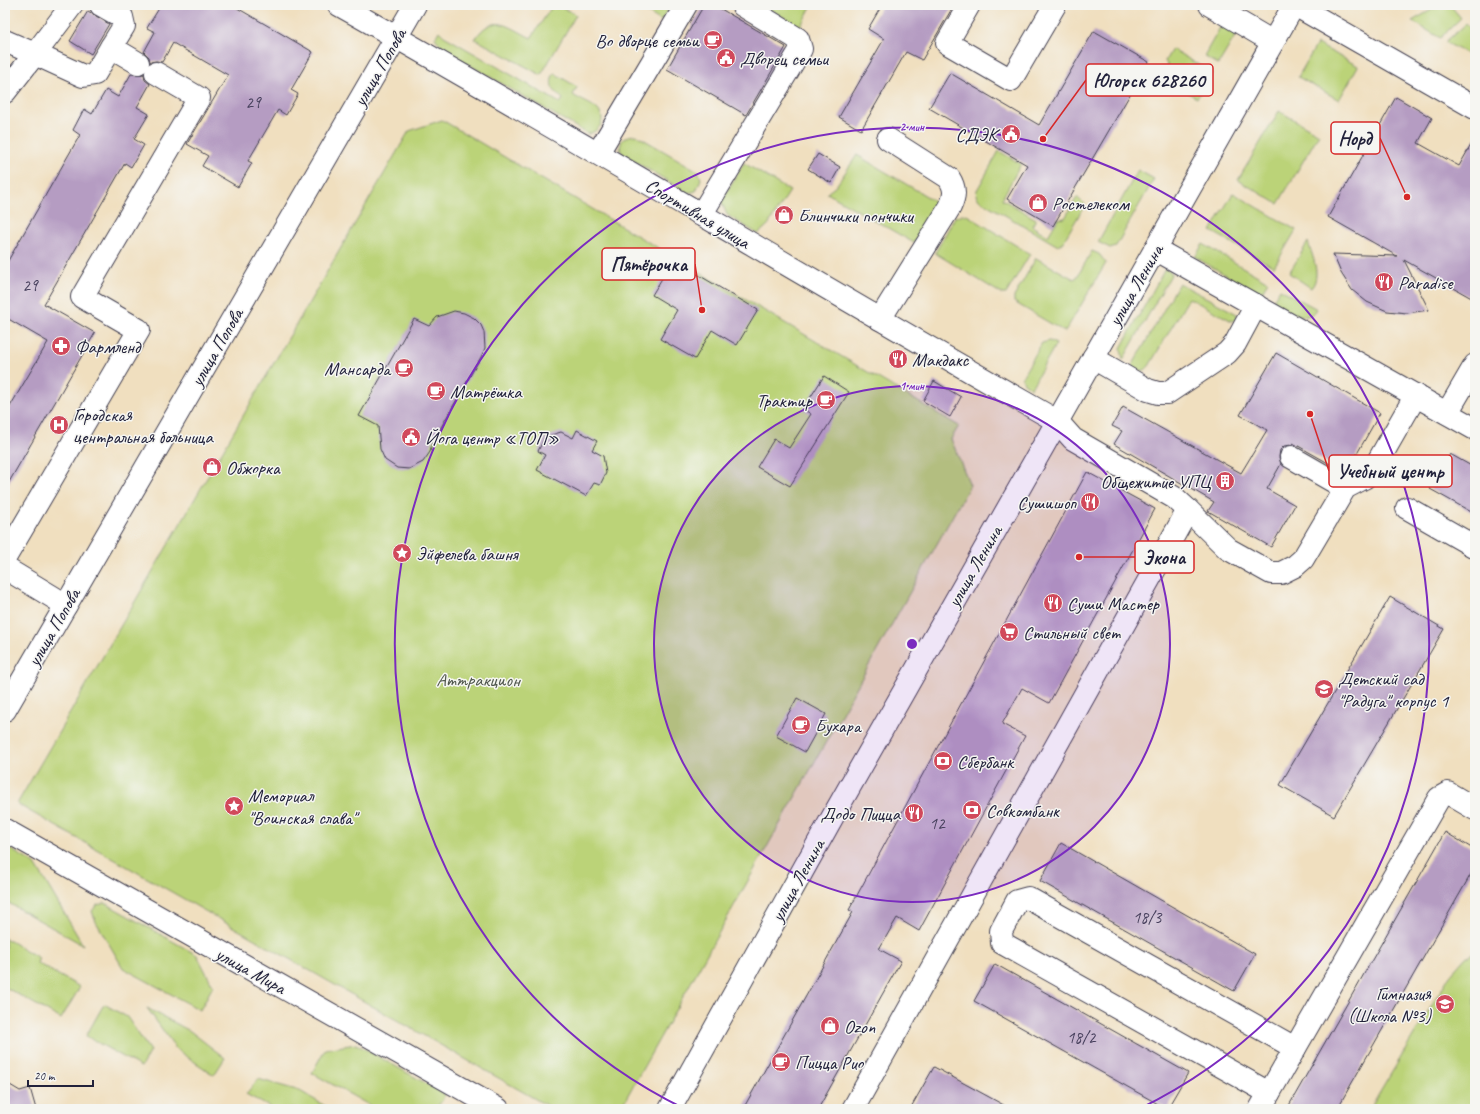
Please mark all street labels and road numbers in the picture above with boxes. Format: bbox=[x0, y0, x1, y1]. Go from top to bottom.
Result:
street label: улица Попова bbox=[347, 22, 413, 112]
street label: Спортивная улица bbox=[641, 173, 756, 255]
street label: улица Ленина bbox=[1102, 238, 1170, 331]
street label: улица Попова bbox=[184, 302, 250, 392]
street label: улица Ленина bbox=[941, 519, 1009, 612]
street label: улица Попова bbox=[21, 582, 87, 672]
street label: улица Ленина bbox=[765, 833, 831, 927]
street label: улица Мира bbox=[210, 941, 291, 1001]

